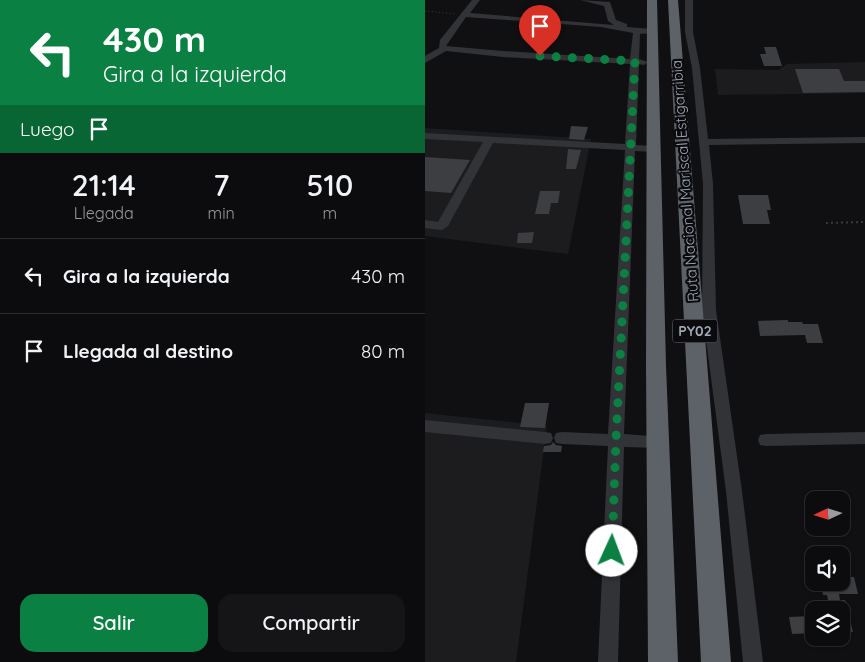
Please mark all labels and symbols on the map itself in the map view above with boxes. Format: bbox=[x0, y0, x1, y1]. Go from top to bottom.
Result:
pin bbox=[519, 5, 561, 56]
street label: Ruta Nacional Mariscal Estigarribia bbox=[667, 59, 702, 303]
road number: PY02 bbox=[673, 320, 717, 342]
north arrow bbox=[805, 491, 850, 536]
position arrow bbox=[585, 524, 637, 576]

